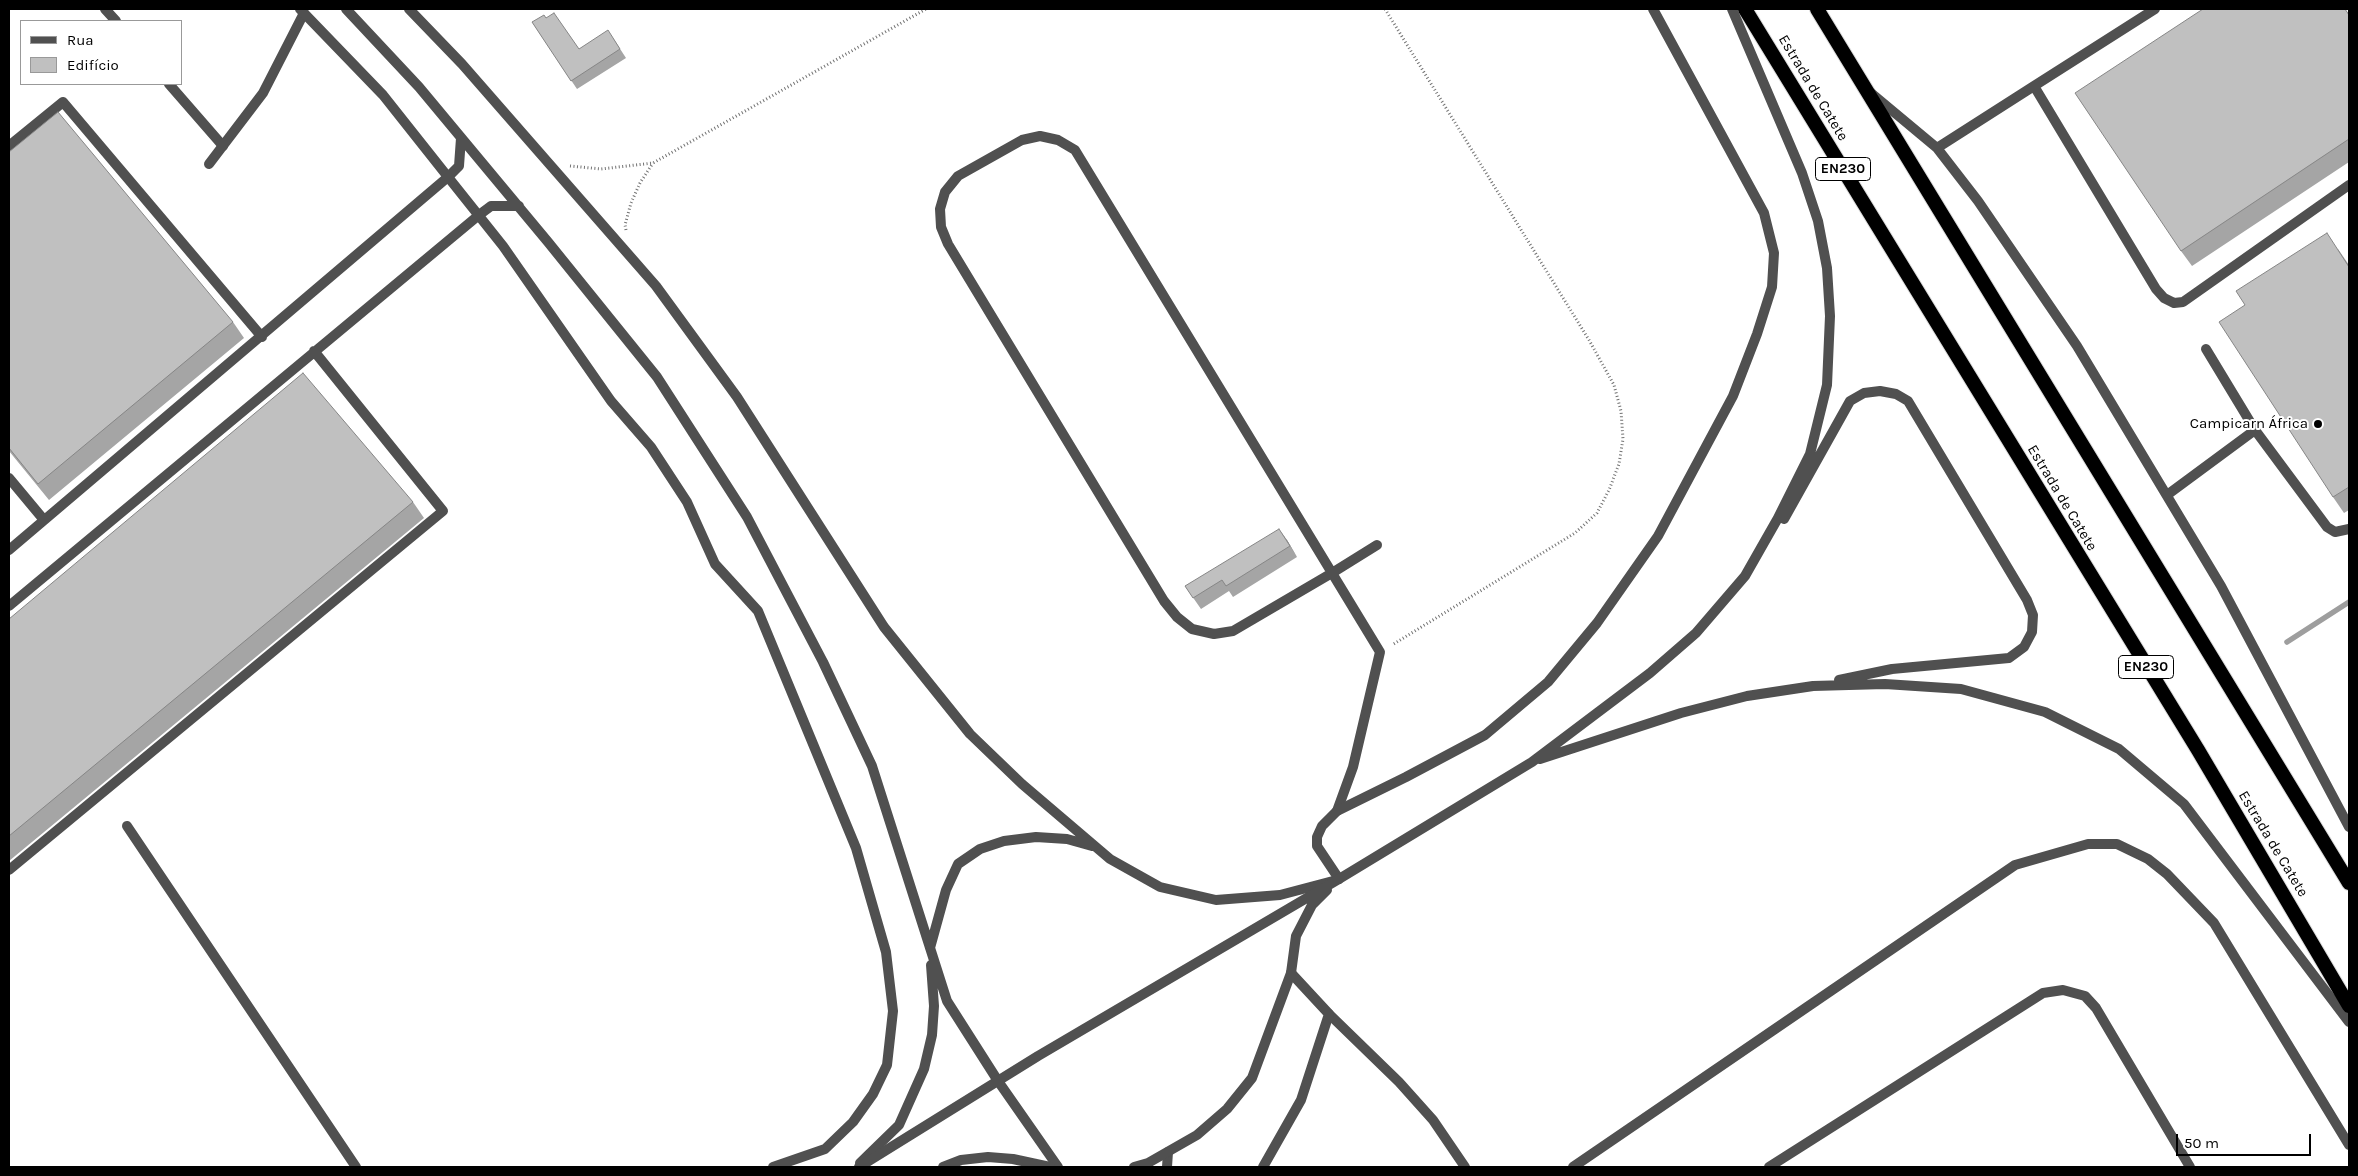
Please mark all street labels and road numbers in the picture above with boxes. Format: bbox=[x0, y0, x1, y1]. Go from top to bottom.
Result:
street label: Estrada de Catete bbox=[1774, 32, 1852, 144]
road number: EN230 bbox=[1816, 157, 1870, 180]
street label: Estrada de Catete bbox=[2023, 442, 2101, 554]
road number: EN230 bbox=[2118, 656, 2174, 679]
street label: Estrada de Catete bbox=[2234, 788, 2312, 900]

